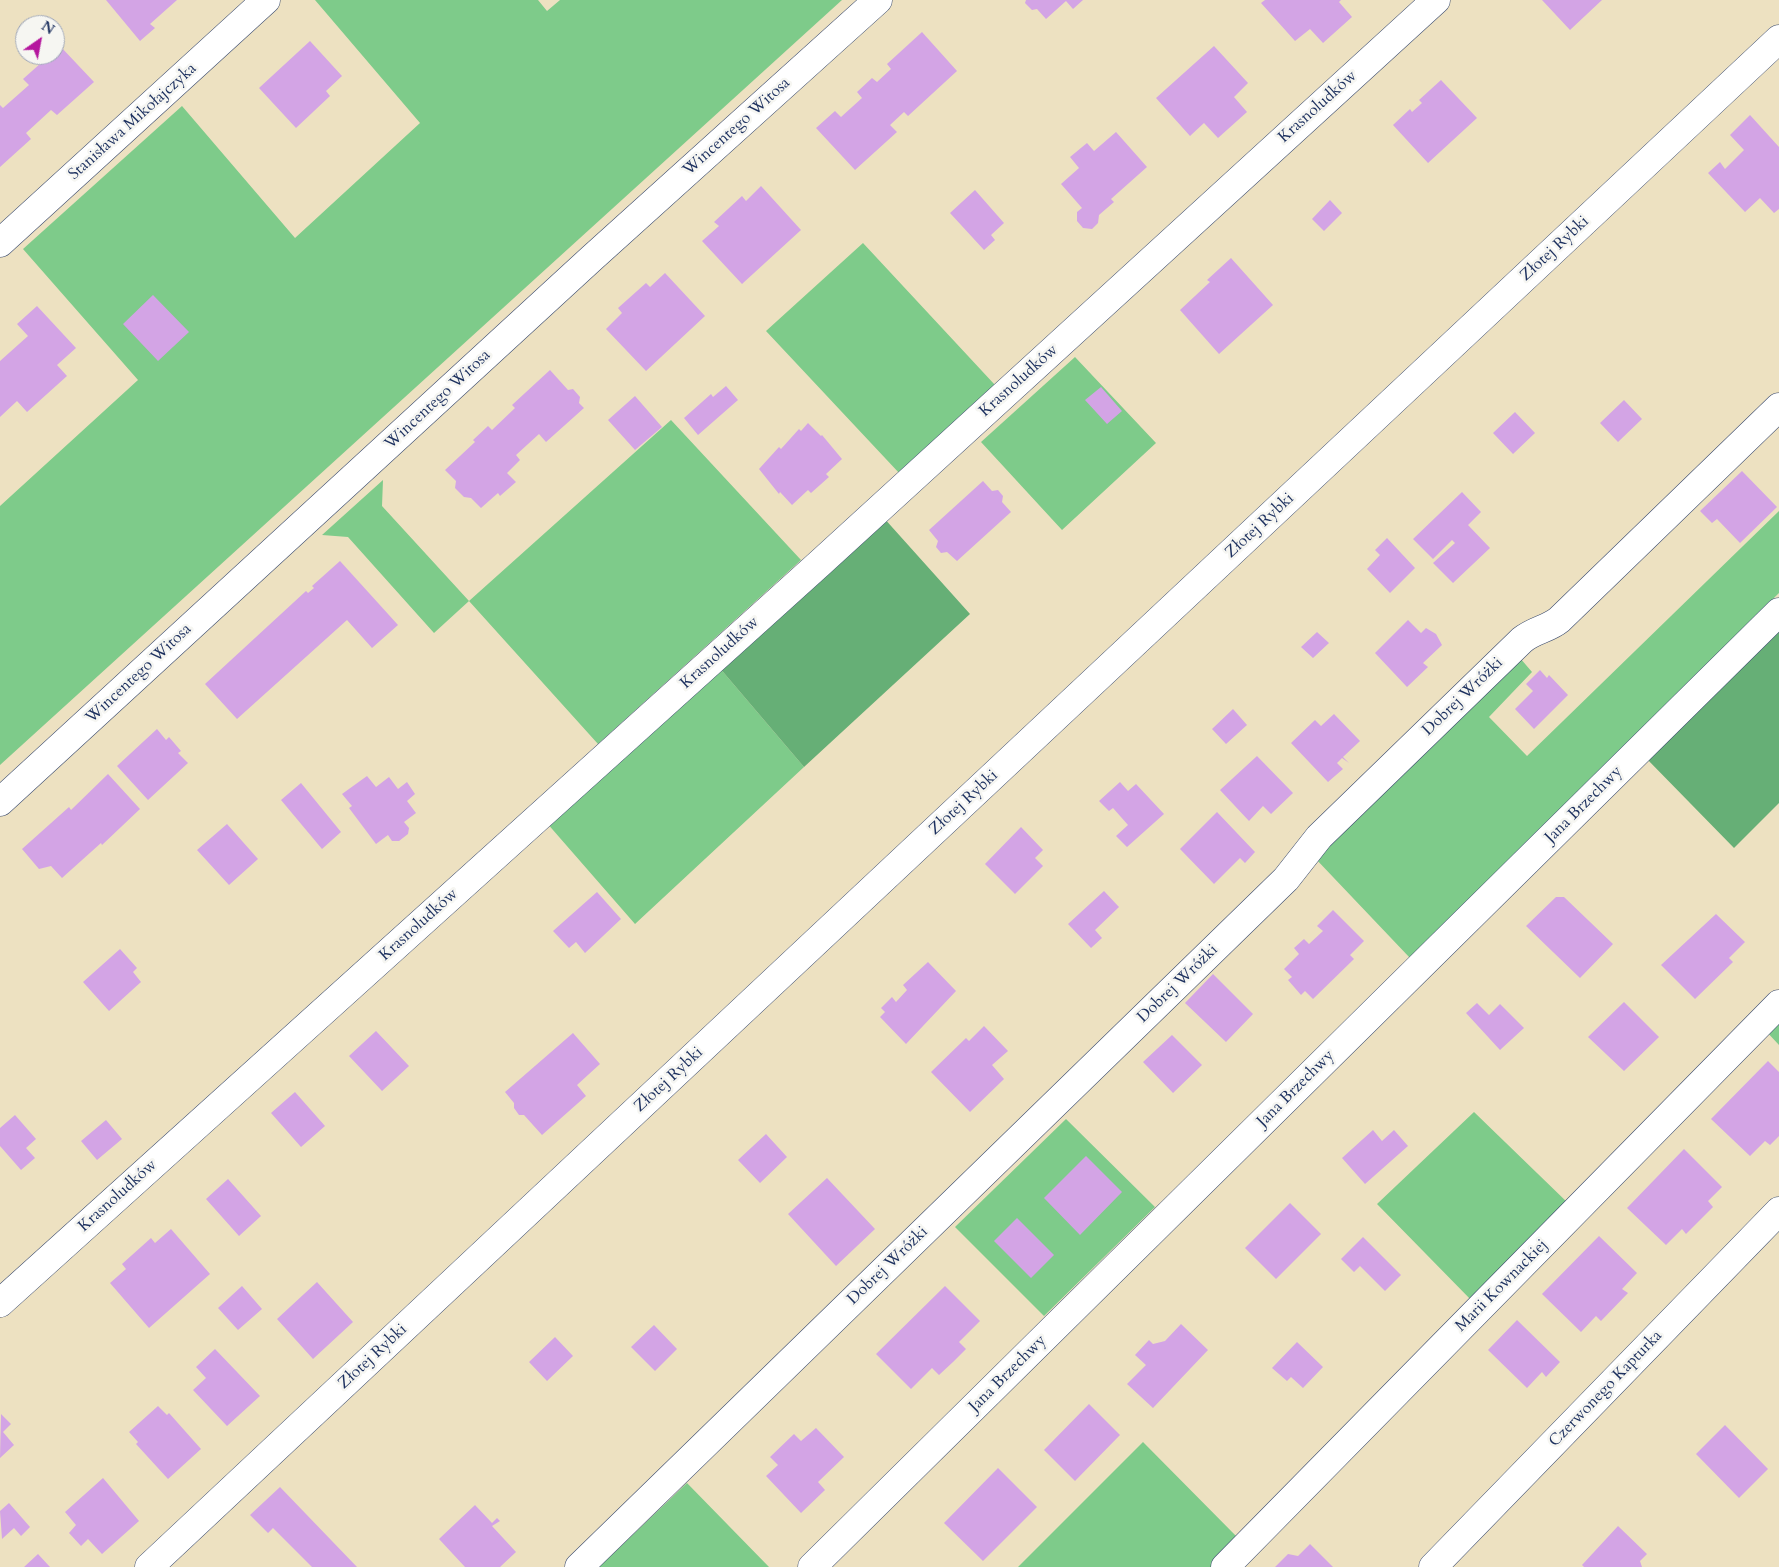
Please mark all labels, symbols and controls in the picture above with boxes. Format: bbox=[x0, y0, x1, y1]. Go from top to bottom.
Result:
north arrow bbox=[15, 15, 65, 65]
text: N bbox=[38, 17, 58, 39]
street label: Stanisława Mikołajczyka bbox=[65, 60, 201, 184]
street label: Krasnoludków bbox=[1275, 67, 1361, 147]
street label: Wincentego Witosa bbox=[680, 74, 794, 180]
street label: Złotej Rybki bbox=[1517, 212, 1593, 286]
street label: Krasnoludków bbox=[976, 341, 1062, 421]
street label: Wincentego Witosa bbox=[381, 346, 495, 454]
street label: Złotej Rybki bbox=[1222, 489, 1298, 563]
street label: Krasnoludków bbox=[677, 613, 763, 693]
street label: Wincentego Witosa bbox=[82, 620, 196, 728]
street label: Dobrej Wróżki bbox=[1419, 654, 1507, 740]
street label: Jana Brzechwy bbox=[1541, 762, 1627, 848]
street label: Złotej Rybki bbox=[926, 766, 1002, 840]
street label: Krasnoludków bbox=[376, 885, 462, 965]
street label: Dobrej Wróżki bbox=[1134, 941, 1222, 1027]
street label: Złotej Rybki bbox=[631, 1043, 707, 1117]
street label: Jana Brzechwy bbox=[1253, 1046, 1339, 1132]
street label: Krasnoludków bbox=[75, 1156, 161, 1236]
street label: Dobrej Wróżki bbox=[844, 1223, 932, 1309]
street label: Marii Kownackiej bbox=[1452, 1236, 1552, 1336]
street label: Złotej Rybki bbox=[335, 1320, 411, 1394]
street label: Czerwonego Kapturka bbox=[1545, 1327, 1667, 1451]
street label: Jana Brzechwy bbox=[965, 1331, 1051, 1417]

